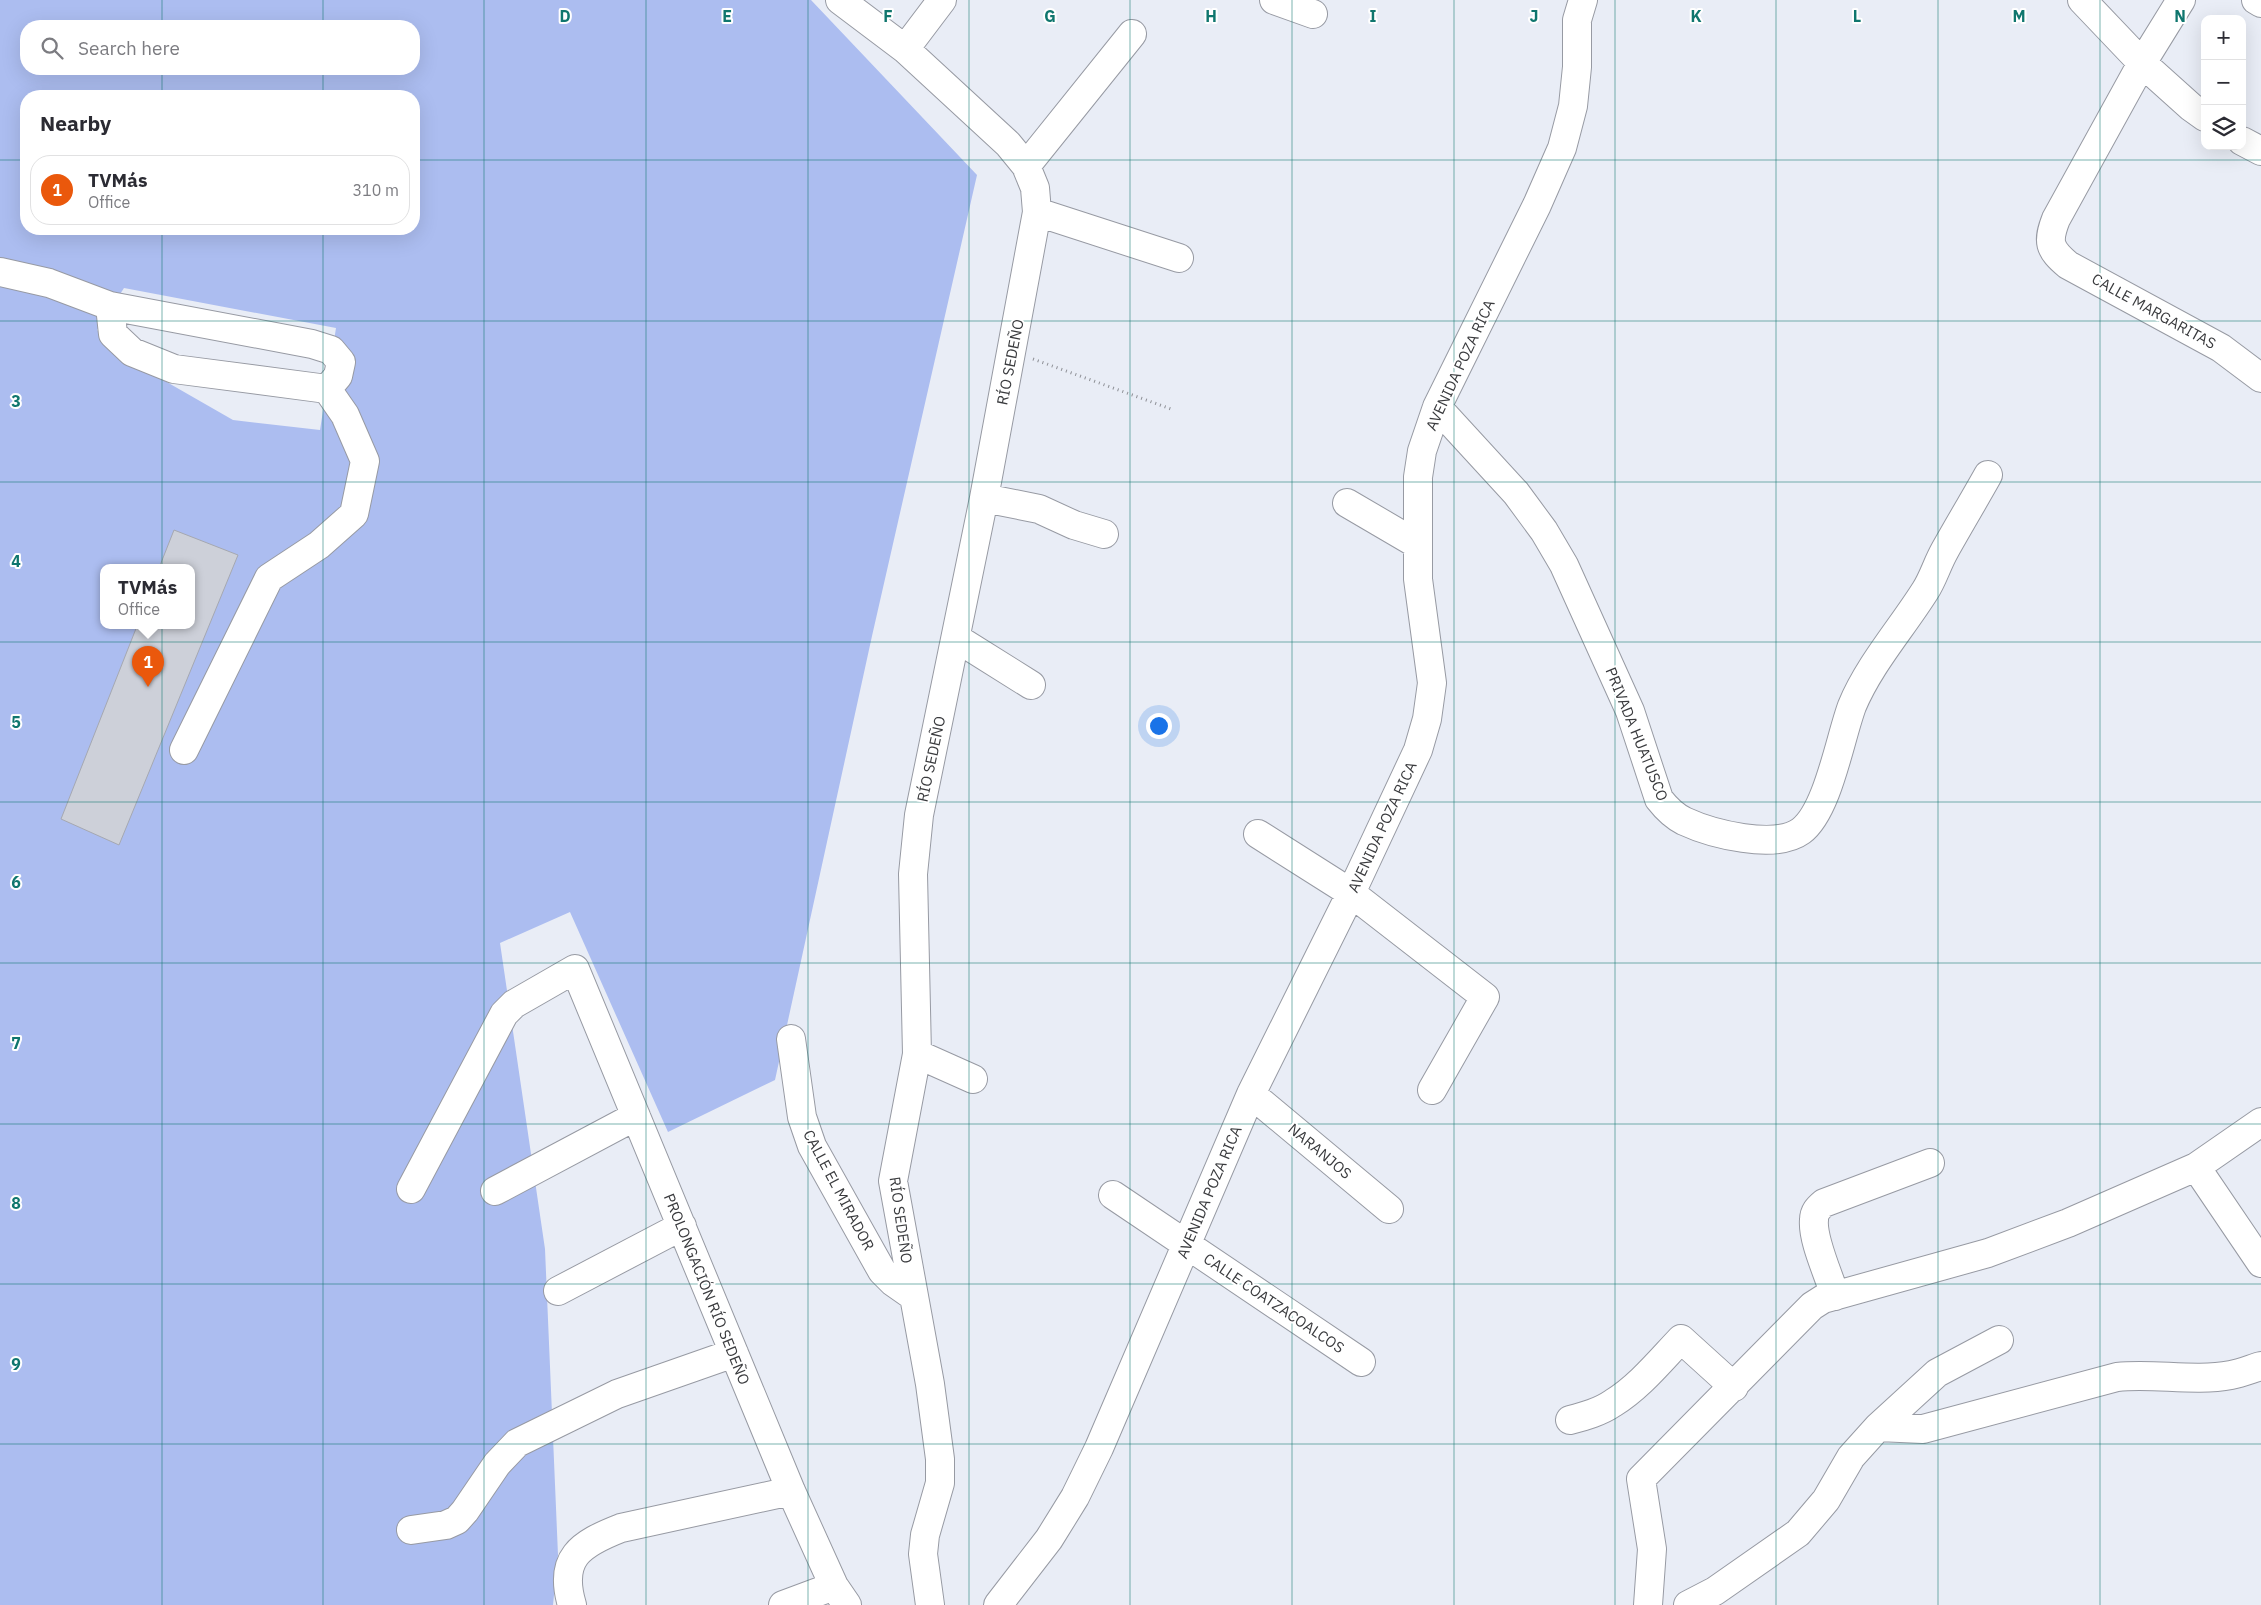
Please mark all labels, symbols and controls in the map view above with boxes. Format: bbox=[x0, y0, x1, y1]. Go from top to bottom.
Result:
text: D bbox=[559, 6, 571, 26]
text: E bbox=[722, 6, 732, 26]
text: F bbox=[883, 6, 893, 26]
text: G bbox=[1044, 6, 1056, 26]
text: H bbox=[1205, 6, 1217, 26]
text: I bbox=[1370, 6, 1377, 26]
text: J bbox=[1530, 6, 1538, 26]
text: K bbox=[1690, 6, 1702, 26]
text: L bbox=[1853, 6, 1861, 26]
text: M bbox=[2012, 6, 2026, 26]
text: N bbox=[2174, 6, 2186, 26]
map controls bbox=[2201, 15, 2246, 150]
button: + bbox=[2201, 15, 2246, 60]
search box bbox=[20, 20, 420, 75]
icon: search bbox=[38, 34, 66, 62]
text: Search here bbox=[78, 36, 180, 60]
button: − bbox=[2201, 60, 2246, 105]
button: layers bbox=[2201, 105, 2246, 150]
text: Nearby bbox=[40, 109, 111, 137]
text: TVMás bbox=[88, 168, 147, 192]
text: 1 bbox=[52, 180, 62, 200]
text: 310 m bbox=[352, 180, 399, 200]
text: Office bbox=[88, 192, 130, 212]
street label: CALLE MARGARITAS bbox=[2089, 269, 2219, 353]
street label: AVENIDA POZA RICA bbox=[1421, 296, 1499, 434]
street label: RÍO SEDEÑO bbox=[992, 317, 1028, 407]
text: 3 bbox=[11, 391, 21, 411]
text: 4 bbox=[11, 551, 21, 571]
popup bbox=[100, 564, 195, 629]
text: TVMás bbox=[118, 575, 177, 599]
text: Office bbox=[118, 599, 160, 619]
pin: 1 bbox=[132, 646, 164, 687]
street label: PRIVADA HUATUSCO bbox=[1602, 664, 1672, 804]
text: 5 bbox=[11, 712, 21, 732]
your location bbox=[1146, 713, 1172, 739]
street label: RÍO SEDEÑO bbox=[913, 714, 949, 804]
street label: AVENIDA POZA RICA bbox=[1343, 758, 1421, 896]
text: 6 bbox=[11, 872, 21, 892]
text: 7 bbox=[11, 1033, 21, 1053]
street label: NARANJOS bbox=[1284, 1119, 1356, 1183]
street label: AVENIDA POZA RICA bbox=[1172, 1122, 1246, 1261]
street label: CALLE EL MIRADOR bbox=[799, 1126, 879, 1254]
street label: RÍO SEDEÑO bbox=[886, 1175, 916, 1265]
street label: PROLONGACIÓN RÍO SEDEÑO bbox=[660, 1191, 754, 1387]
text: 8 bbox=[11, 1193, 21, 1213]
street label: CALLE COATZACOALCOS bbox=[1200, 1249, 1348, 1357]
text: 9 bbox=[11, 1354, 21, 1374]

